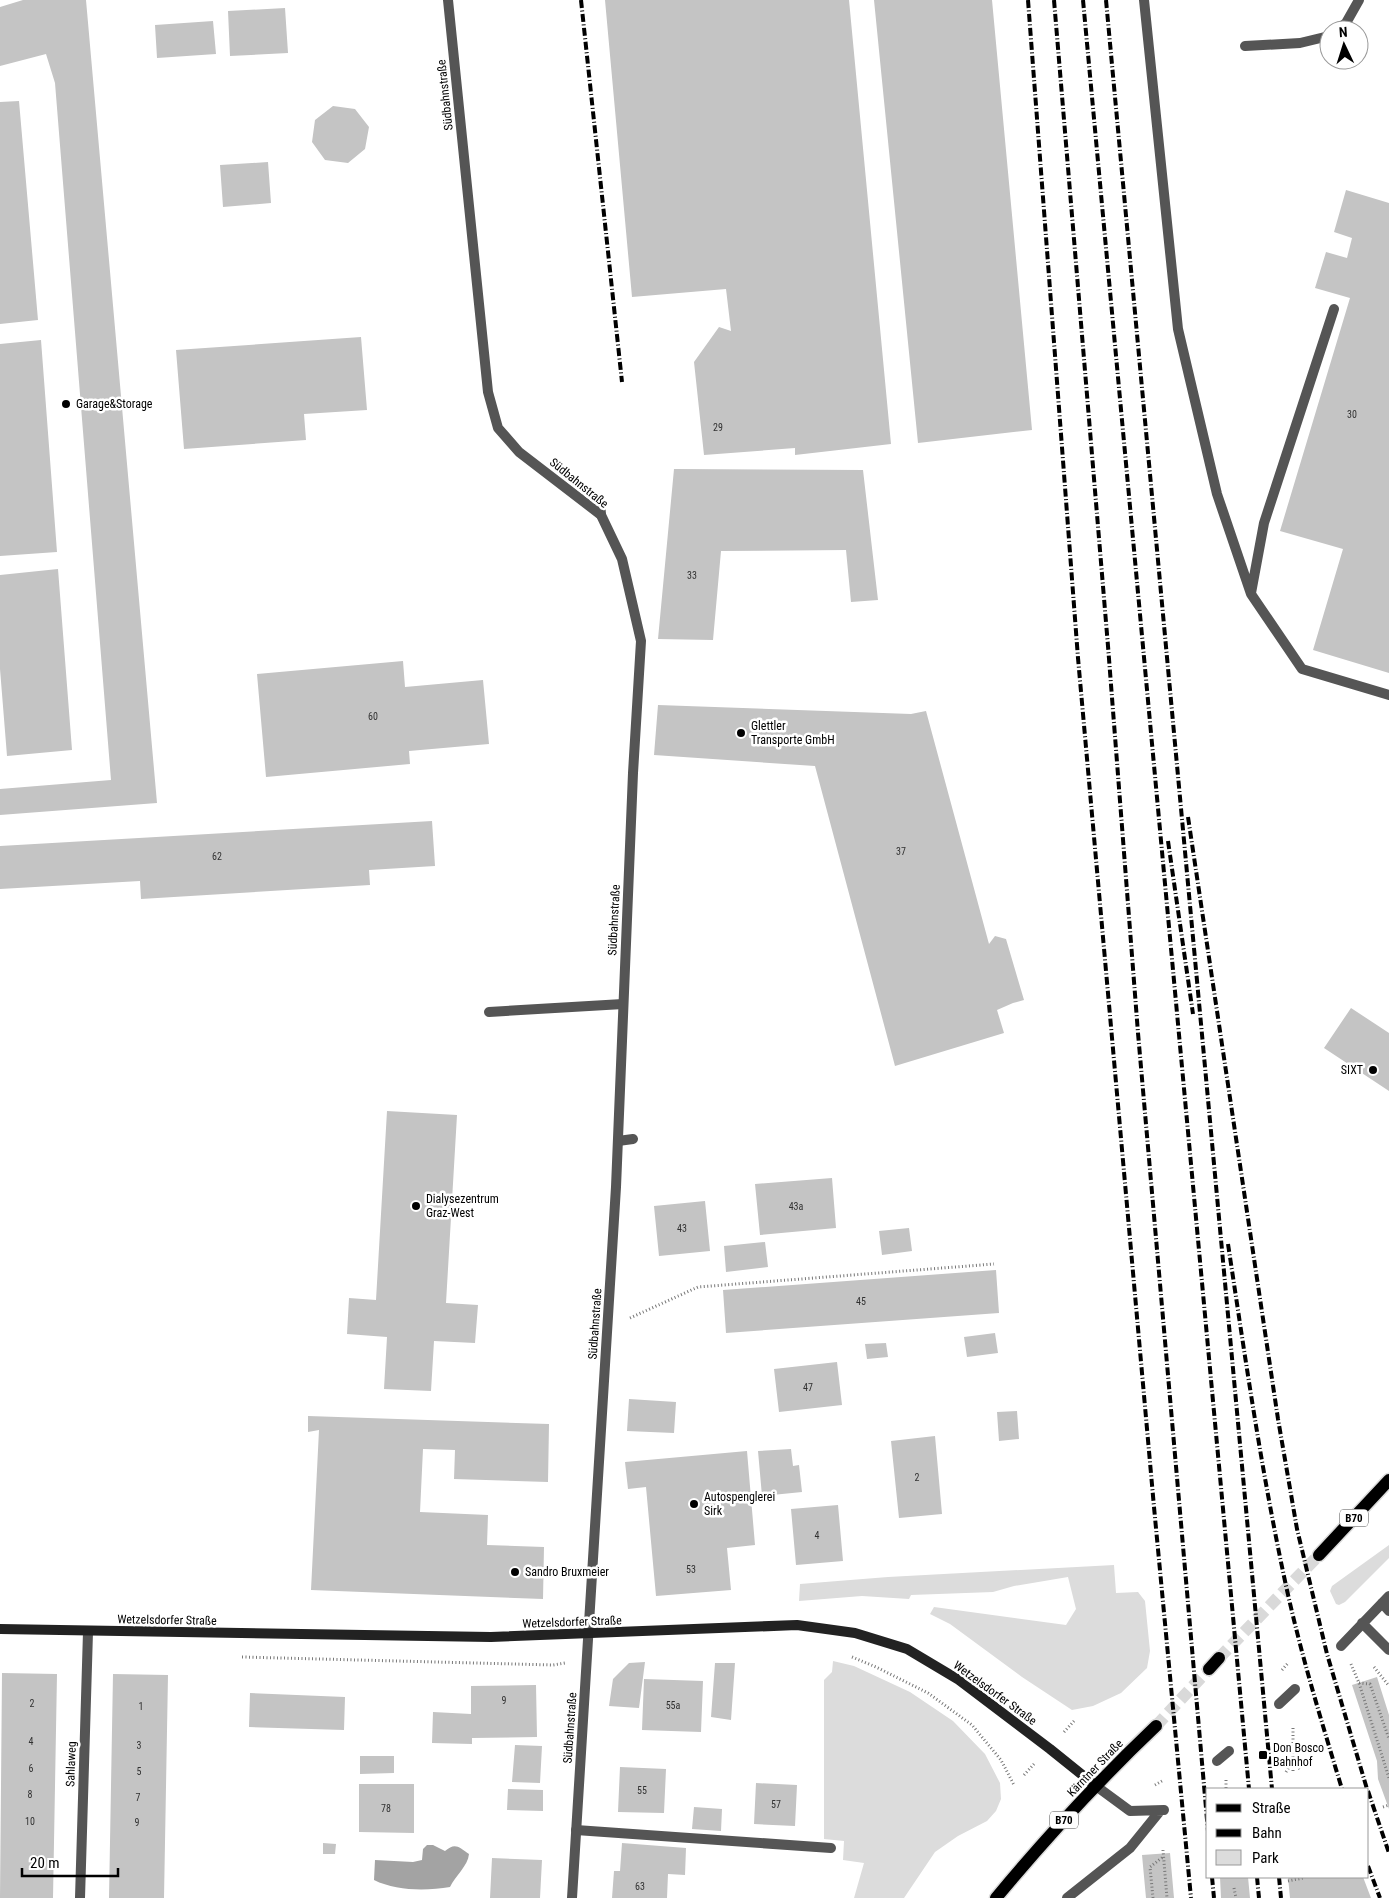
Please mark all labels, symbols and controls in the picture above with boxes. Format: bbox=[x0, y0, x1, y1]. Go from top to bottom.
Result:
north arrow bbox=[1319, 20, 1369, 70]
text: N bbox=[1338, 24, 1348, 40]
street label: Südbahnstraße bbox=[434, 58, 456, 131]
place label: Garage&Storage bbox=[76, 397, 153, 411]
marker: Garage&Storage bbox=[60, 398, 72, 410]
house number: 30 bbox=[1347, 409, 1357, 420]
house number: 29 bbox=[713, 422, 723, 433]
street label: Südbahnstraße bbox=[547, 455, 611, 511]
house number: 33 bbox=[687, 570, 697, 581]
house number: 60 bbox=[368, 711, 378, 722]
place label: Glettler Transporte GmbH bbox=[751, 719, 835, 747]
marker: Glettler Transporte GmbH bbox=[735, 727, 747, 739]
house number: 37 bbox=[896, 846, 906, 857]
house number: 62 bbox=[212, 851, 222, 862]
street label: Südbahnstraße bbox=[605, 884, 623, 956]
place label: SIXT bbox=[1341, 1063, 1363, 1077]
marker: SIXT bbox=[1367, 1064, 1379, 1076]
place label: Dialysezentrum Graz-West bbox=[426, 1192, 499, 1220]
marker: Dialysezentrum Graz-West bbox=[410, 1200, 422, 1212]
house number: 43a bbox=[789, 1201, 804, 1212]
house number: 43 bbox=[677, 1223, 687, 1234]
street label: Südbahnstraße bbox=[586, 1288, 604, 1360]
house number: 45 bbox=[856, 1296, 866, 1307]
house number: 47 bbox=[803, 1382, 813, 1393]
house number: 2 bbox=[915, 1472, 920, 1483]
place label: Autospenglerei Sirk bbox=[704, 1490, 775, 1518]
marker: Autospenglerei Sirk bbox=[688, 1498, 700, 1510]
road number: B70 bbox=[1340, 1510, 1368, 1526]
house number: 4 bbox=[815, 1530, 820, 1541]
house number: 53 bbox=[686, 1564, 696, 1575]
place label: Sandro Bruxmeier bbox=[525, 1565, 609, 1579]
marker: Sandro Bruxmeier bbox=[509, 1566, 521, 1578]
street label: Wetzelsdorfer Straße bbox=[117, 1612, 217, 1628]
street label: Wetzelsdorfer Straße bbox=[522, 1613, 622, 1631]
street label: Wetzelsdorfer Straße bbox=[951, 1658, 1040, 1728]
street label: Südbahnstraße bbox=[561, 1692, 579, 1764]
house number: 9 bbox=[502, 1695, 507, 1706]
house number: 2 bbox=[30, 1698, 35, 1709]
house number: 55a bbox=[666, 1700, 681, 1711]
house number: 1 bbox=[139, 1701, 143, 1712]
house number: 4 bbox=[29, 1736, 34, 1747]
street label: Kärntner Straße bbox=[1064, 1736, 1126, 1799]
house number: 3 bbox=[137, 1740, 142, 1751]
street label: Sahlaweg bbox=[63, 1741, 79, 1787]
place label: Don Bosco Bahnhof bbox=[1273, 1741, 1324, 1769]
marker: Don Bosco Bahnhof bbox=[1257, 1749, 1269, 1761]
house number: 6 bbox=[29, 1763, 34, 1774]
house number: 5 bbox=[137, 1766, 142, 1777]
house number: 55 bbox=[637, 1785, 647, 1796]
legend bbox=[1206, 1788, 1369, 1878]
house number: 8 bbox=[28, 1789, 33, 1800]
house number: 7 bbox=[136, 1792, 141, 1803]
house number: 57 bbox=[771, 1799, 781, 1810]
text: Straße bbox=[1252, 1799, 1291, 1817]
house number: 78 bbox=[381, 1803, 391, 1814]
road number: B70 bbox=[1050, 1812, 1078, 1828]
house number: 10 bbox=[25, 1816, 35, 1827]
house number: 9 bbox=[135, 1817, 140, 1828]
text: Bahn bbox=[1252, 1824, 1282, 1842]
scale bar bbox=[22, 1846, 119, 1878]
text: Park bbox=[1252, 1849, 1279, 1867]
text: 20 m bbox=[30, 1854, 60, 1872]
house number: 63 bbox=[635, 1881, 645, 1892]

